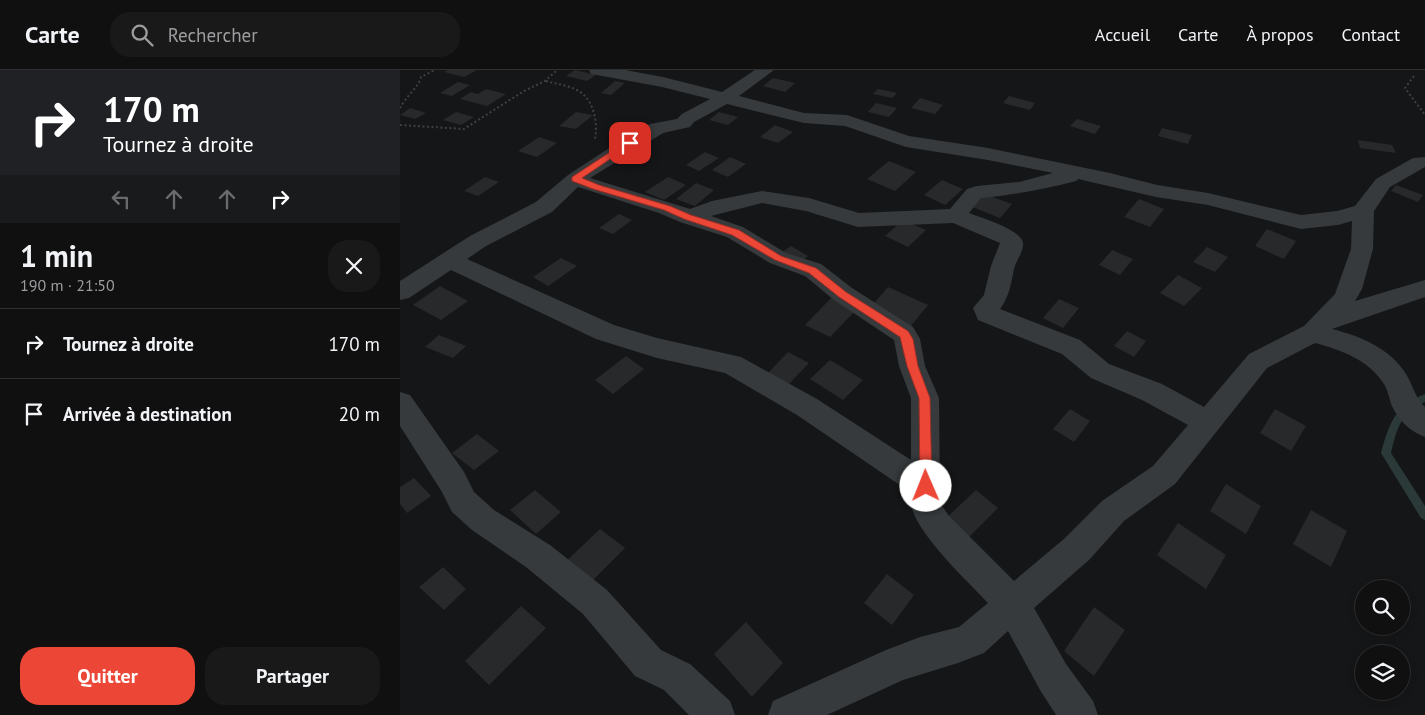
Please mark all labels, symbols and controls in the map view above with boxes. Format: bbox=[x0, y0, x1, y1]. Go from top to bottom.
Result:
search box bbox=[110, 12, 460, 57]
text: Carte bbox=[25, 19, 80, 50]
icon: search bbox=[128, 21, 156, 49]
text: Rechercher bbox=[168, 23, 258, 47]
text: Accueil bbox=[1095, 23, 1150, 46]
text: Carte bbox=[1178, 23, 1219, 46]
text: À propos bbox=[1247, 23, 1314, 46]
text: Contact bbox=[1342, 23, 1400, 46]
text: 170 m bbox=[103, 86, 200, 132]
icon: right bbox=[20, 90, 85, 155]
pin bbox=[609, 122, 651, 164]
icon: arrive bbox=[616, 129, 644, 157]
text: Tournez à droite bbox=[103, 130, 254, 158]
icon: left bbox=[107, 185, 135, 213]
icon: ahead bbox=[160, 185, 188, 213]
icon: ahead bbox=[213, 185, 241, 213]
icon: right bbox=[266, 185, 294, 213]
text: 1 min bbox=[20, 236, 93, 275]
button: close bbox=[328, 240, 380, 292]
text: 190 m · 21:50 bbox=[20, 275, 115, 295]
icon: right bbox=[20, 330, 48, 358]
text: Tournez à droite bbox=[63, 332, 194, 356]
text: 170 m bbox=[328, 332, 380, 356]
icon: arrive bbox=[20, 400, 48, 428]
text: Arrivée à destination bbox=[63, 402, 232, 426]
text: 20 m bbox=[339, 402, 380, 426]
position arrow bbox=[899, 459, 951, 511]
map controls bbox=[1355, 580, 1410, 700]
button: search bbox=[1355, 580, 1410, 635]
button: layers bbox=[1355, 645, 1410, 700]
button: Quitter bbox=[20, 647, 195, 705]
button: Partager bbox=[205, 647, 380, 705]

